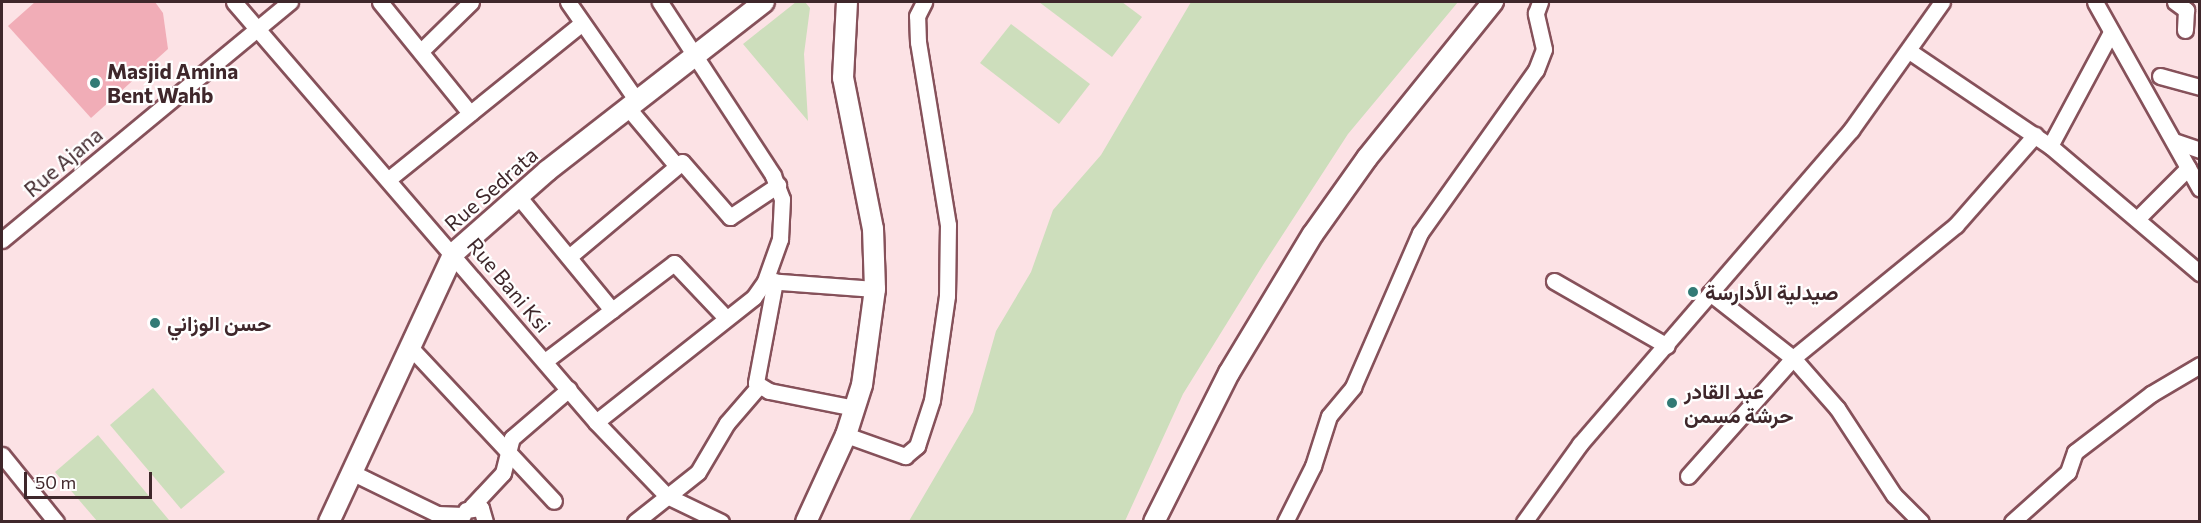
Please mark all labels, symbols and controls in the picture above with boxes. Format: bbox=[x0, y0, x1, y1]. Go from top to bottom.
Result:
place label: Masjid Amina Bent Wahb bbox=[107, 58, 238, 108]
marker: Masjid Amina Bent Wahb bbox=[88, 76, 102, 90]
street label: Rue Ajana bbox=[19, 122, 107, 202]
street label: Rue Sedrata bbox=[439, 142, 543, 236]
street label: Rue Bani Ksi bbox=[462, 233, 556, 337]
place label: صيدلية الأدارسة bbox=[1705, 279, 1839, 305]
marker: صيدلية الأدارسة bbox=[1686, 285, 1700, 299]
place label: حسن الوزاني bbox=[167, 310, 271, 336]
marker: حسن الوزاني bbox=[148, 316, 162, 330]
place label: عبد القادر حرشة مسمن bbox=[1684, 378, 1793, 428]
marker: عبد القادر حرشة مسمن bbox=[1665, 396, 1679, 410]
scale bar bbox=[27, 460, 154, 498]
text: 50 m bbox=[35, 471, 76, 493]

